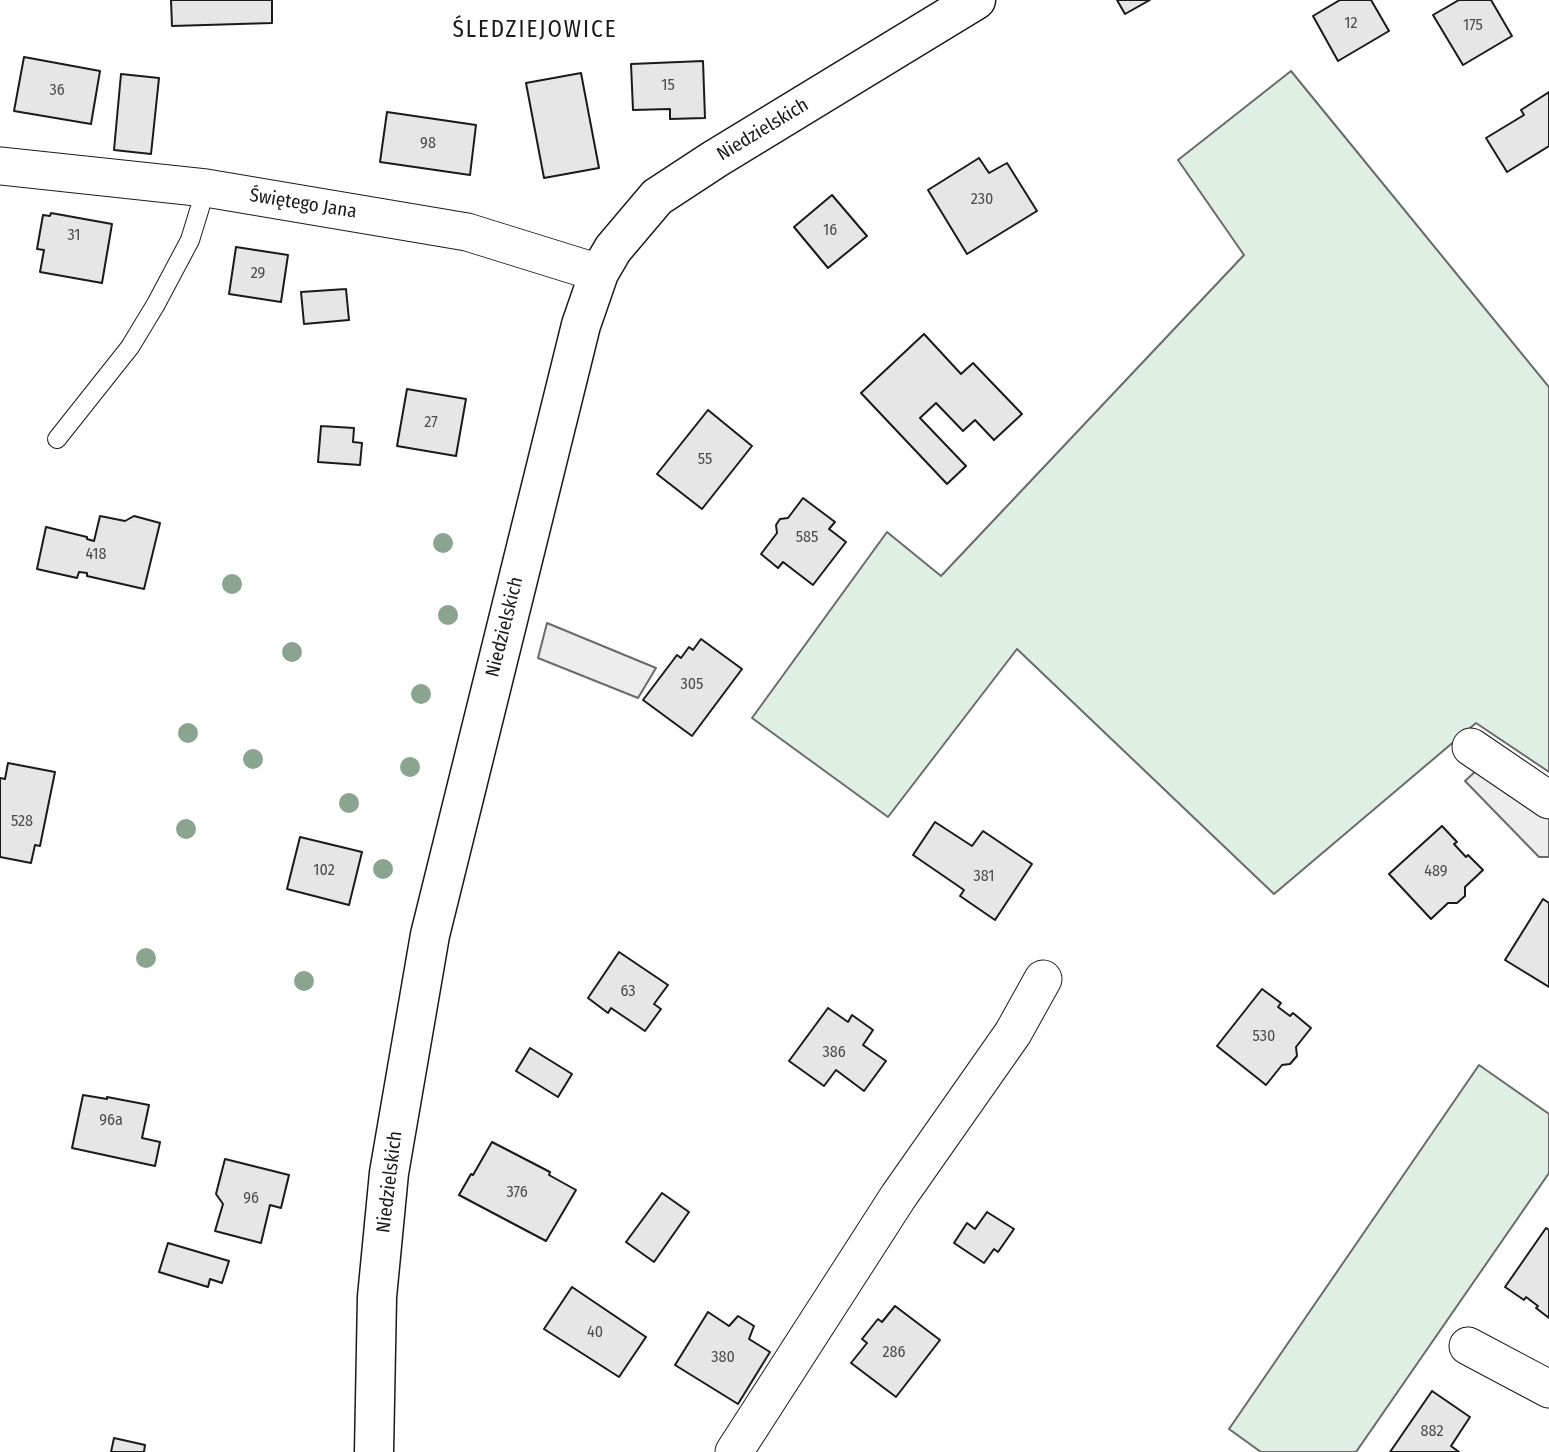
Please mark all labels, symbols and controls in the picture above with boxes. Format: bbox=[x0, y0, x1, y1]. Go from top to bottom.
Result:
house number: 12 bbox=[1344, 14, 1358, 34]
house number: 175 bbox=[1463, 16, 1483, 36]
district label: ŚLEDZIEJOWICE bbox=[454, 17, 616, 45]
house number: 15 bbox=[661, 76, 675, 96]
house number: 36 bbox=[49, 81, 65, 101]
street label: Niedzielskich bbox=[713, 94, 813, 166]
house number: 98 bbox=[420, 134, 436, 154]
street label: Świętego Jana bbox=[248, 184, 358, 224]
house number: 230 bbox=[971, 190, 993, 210]
house number: 16 bbox=[823, 221, 837, 241]
house number: 31 bbox=[67, 226, 81, 246]
house number: 29 bbox=[251, 264, 265, 284]
house number: 27 bbox=[424, 413, 438, 433]
house number: 55 bbox=[698, 450, 712, 470]
house number: 585 bbox=[796, 528, 818, 548]
house number: 418 bbox=[85, 545, 107, 565]
street label: Niedzielskich bbox=[482, 575, 528, 679]
house number: 305 bbox=[681, 675, 703, 695]
house number: 528 bbox=[11, 812, 33, 832]
house number: 102 bbox=[313, 861, 335, 881]
house number: 489 bbox=[1424, 862, 1448, 882]
house number: 381 bbox=[973, 867, 995, 887]
house number: 63 bbox=[620, 982, 636, 1002]
house number: 530 bbox=[1253, 1027, 1275, 1047]
house number: 386 bbox=[822, 1043, 846, 1063]
house number: 96a bbox=[99, 1111, 123, 1131]
street label: Niedzielskich bbox=[372, 1130, 408, 1234]
house number: 376 bbox=[506, 1183, 528, 1203]
house number: 96 bbox=[243, 1189, 259, 1209]
house number: 40 bbox=[587, 1323, 603, 1343]
house number: 286 bbox=[883, 1343, 905, 1363]
house number: 380 bbox=[711, 1348, 735, 1368]
house number: 882 bbox=[1421, 1422, 1443, 1442]

